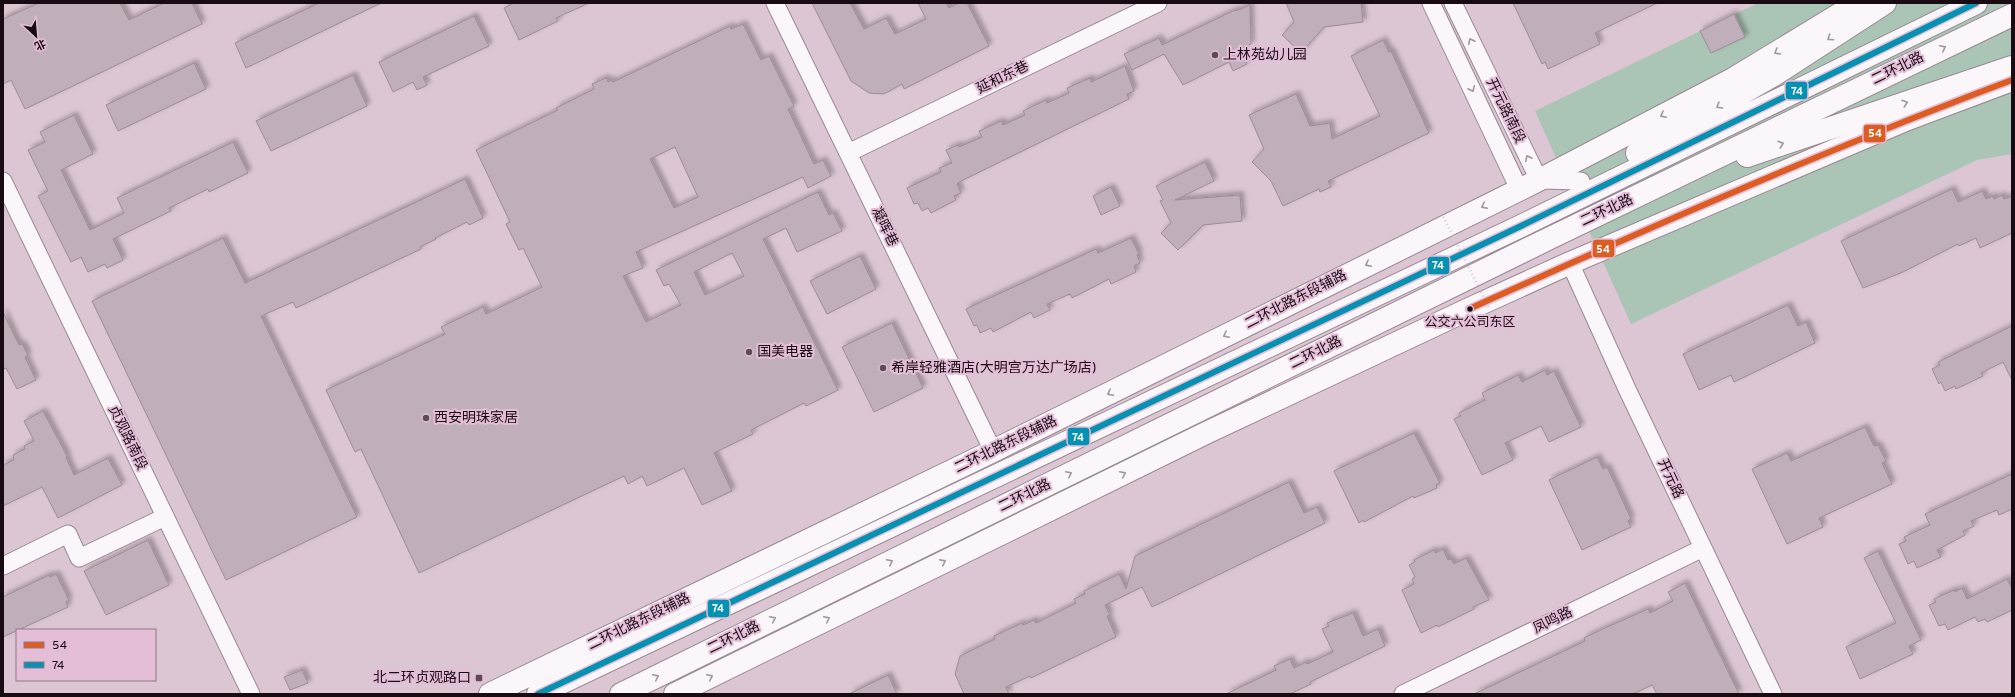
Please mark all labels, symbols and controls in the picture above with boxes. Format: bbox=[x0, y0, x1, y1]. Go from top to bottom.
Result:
north arrow bbox=[16, 16, 56, 56]
one-way arrow bbox=[1827, 33, 1834, 41]
text: 北 bbox=[32, 35, 48, 53]
one-way arrow bbox=[1468, 38, 1476, 45]
one-way arrow bbox=[1938, 45, 1946, 53]
place label: 上林苑幼儿园 bbox=[1223, 47, 1307, 64]
one-way arrow bbox=[1774, 48, 1781, 55]
street label: 二环北路 bbox=[1869, 48, 1927, 89]
marker: 上林苑幼儿园 bbox=[1210, 50, 1220, 60]
street label: 延和东巷 bbox=[974, 58, 1032, 98]
street label: 开元路南段 bbox=[1482, 76, 1528, 146]
line badge: 74 bbox=[1785, 81, 1808, 100]
one-way arrow bbox=[1467, 85, 1475, 92]
text: 74 bbox=[1791, 85, 1803, 99]
one-way arrow bbox=[1901, 99, 1908, 108]
one-way arrow bbox=[1716, 102, 1723, 109]
one-way arrow bbox=[1660, 110, 1668, 118]
line badge: 54 bbox=[1863, 124, 1886, 143]
text: 54 bbox=[1868, 127, 1882, 141]
one-way arrow bbox=[1778, 140, 1785, 149]
one-way arrow bbox=[1525, 154, 1533, 162]
street label: 二环北路 bbox=[1578, 191, 1636, 231]
one-way arrow bbox=[1481, 202, 1488, 209]
street label: 凝晖巷 bbox=[867, 204, 901, 250]
line badge: 54 bbox=[1592, 239, 1615, 258]
text: 54 bbox=[1596, 243, 1610, 257]
line badge: 74 bbox=[1427, 256, 1450, 275]
text: 74 bbox=[1432, 259, 1444, 273]
one-way arrow bbox=[1364, 260, 1372, 267]
street label: 二环北路东段辅路 bbox=[1242, 266, 1350, 333]
marker: 公交六公司东区 bbox=[1465, 304, 1475, 314]
place label: 公交六公司东区 bbox=[1424, 315, 1516, 331]
one-way arrow bbox=[1223, 330, 1231, 338]
street label: 二环北路 bbox=[1287, 332, 1345, 373]
place label: 国美电器 bbox=[757, 344, 813, 361]
marker: 国美电器 bbox=[744, 347, 754, 357]
place label: 希岸轻雅酒店(大明宫万达广场店) bbox=[891, 360, 1097, 377]
marker: 希岸轻雅酒店(大明宫万达广场店) bbox=[878, 363, 888, 373]
one-way arrow bbox=[1107, 388, 1114, 396]
street label: 贞观路南段 bbox=[104, 403, 150, 473]
place label: 西安明珠家居 bbox=[434, 409, 518, 427]
street label: 二环北路东段辅路 bbox=[952, 412, 1060, 477]
marker: 西安明珠家居 bbox=[421, 413, 431, 423]
line badge: 74 bbox=[1067, 427, 1090, 446]
text: 74 bbox=[1072, 431, 1084, 445]
street label: 开元路 bbox=[1653, 456, 1687, 502]
one-way arrow bbox=[1065, 471, 1072, 479]
one-way arrow bbox=[1119, 471, 1126, 479]
street label: 二环北路 bbox=[996, 475, 1054, 516]
one-way arrow bbox=[885, 559, 893, 567]
one-way arrow bbox=[939, 559, 947, 567]
street label: 二环北路东段辅路 bbox=[585, 589, 693, 654]
line badge: 74 bbox=[707, 599, 730, 618]
text: 74 bbox=[712, 602, 724, 616]
street label: 凤鸣路 bbox=[1530, 603, 1576, 638]
one-way arrow bbox=[823, 616, 830, 624]
street label: 二环北路 bbox=[705, 617, 763, 658]
one-way arrow bbox=[769, 617, 776, 624]
legend bbox=[16, 629, 156, 681]
text: 54 bbox=[52, 638, 67, 654]
text: 74 bbox=[52, 658, 65, 674]
place label: 北二环贞观路口 bbox=[373, 669, 471, 687]
marker: 北二环贞观路口 bbox=[474, 673, 484, 683]
one-way arrow bbox=[652, 674, 660, 682]
one-way arrow bbox=[706, 674, 713, 682]

